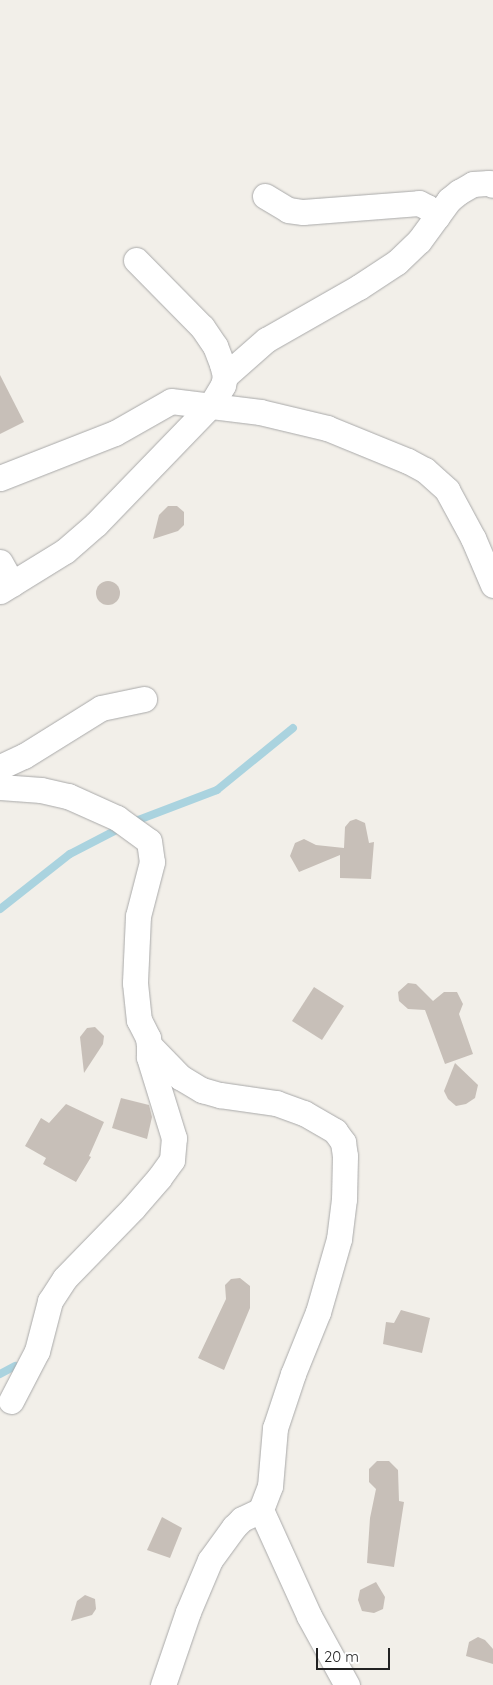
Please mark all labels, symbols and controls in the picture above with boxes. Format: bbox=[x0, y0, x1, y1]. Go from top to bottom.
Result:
scale bar bbox=[318, 1638, 392, 1670]
text: 20 m bbox=[324, 1647, 359, 1666]

